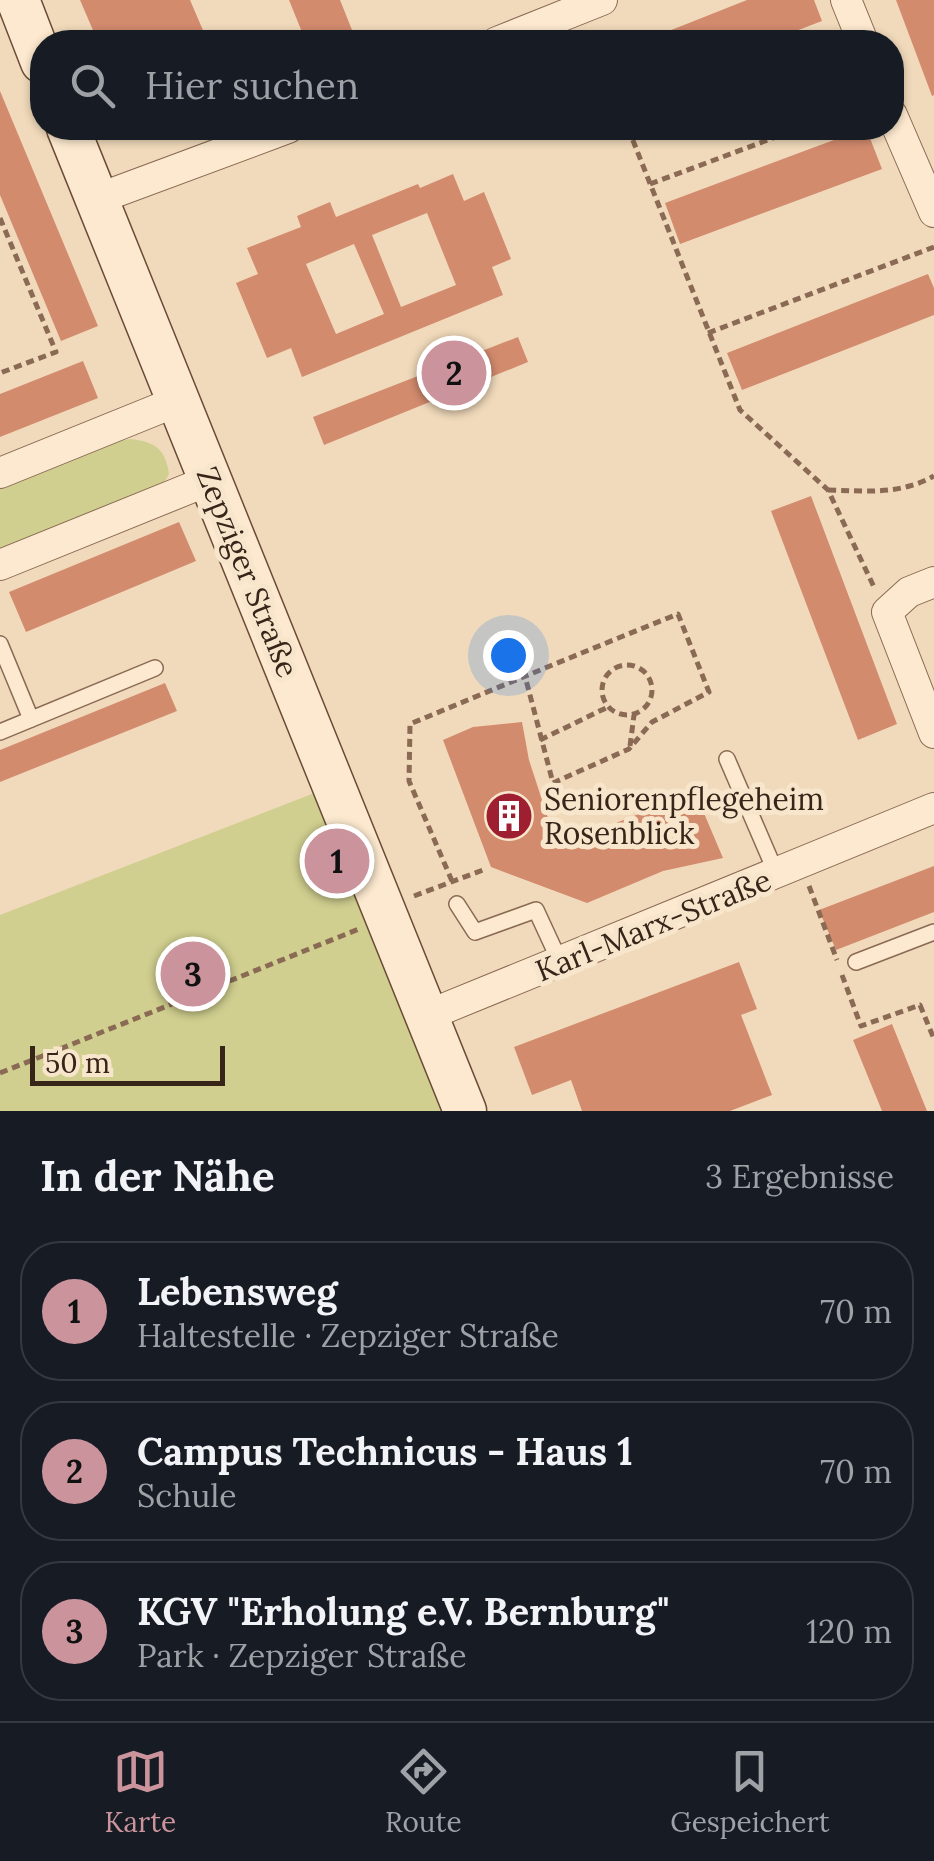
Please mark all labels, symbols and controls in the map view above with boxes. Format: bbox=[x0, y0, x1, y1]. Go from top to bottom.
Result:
search box bbox=[30, 30, 904, 140]
icon: search bbox=[65, 58, 120, 113]
text: Hier suchen bbox=[145, 61, 359, 109]
pin: 2 bbox=[422, 336, 486, 410]
street label: Zepziger Straße bbox=[188, 461, 307, 683]
your location bbox=[483, 630, 534, 681]
place label: Seniorenpflegeheim Rosenblick bbox=[544, 780, 824, 852]
building icon: Seniorenpflegeheim Rosenblick bbox=[483, 790, 535, 842]
pin: 1 bbox=[304, 824, 370, 898]
street label: Karl-Marx-Straße bbox=[530, 860, 776, 990]
pin: 3 bbox=[160, 936, 226, 1012]
scale bar bbox=[30, 1041, 225, 1086]
text: 50 m bbox=[45, 1045, 110, 1081]
text: In der Nähe bbox=[40, 1149, 275, 1203]
text: 3 Ergebnisse bbox=[705, 1156, 894, 1197]
text: Lebensweg bbox=[137, 1267, 337, 1315]
text: 1 bbox=[68, 1291, 81, 1332]
text: 70 m bbox=[820, 1291, 892, 1332]
text: Haltestelle · Zepziger Straße bbox=[137, 1315, 559, 1356]
text: Campus Technicus - Haus 1 bbox=[137, 1427, 633, 1475]
text: 2 bbox=[66, 1451, 83, 1492]
text: 70 m bbox=[820, 1451, 892, 1492]
text: Schule bbox=[137, 1475, 237, 1516]
text: KGV "Erholung e.V. Bernburg" bbox=[137, 1587, 669, 1635]
text: 3 bbox=[66, 1611, 83, 1652]
text: 120 m bbox=[806, 1611, 892, 1652]
text: Park · Zepziger Straße bbox=[137, 1635, 467, 1676]
tab: Karte bbox=[104, 1744, 176, 1840]
tab: Route bbox=[385, 1744, 462, 1840]
tab: Gespeichert bbox=[670, 1744, 830, 1840]

